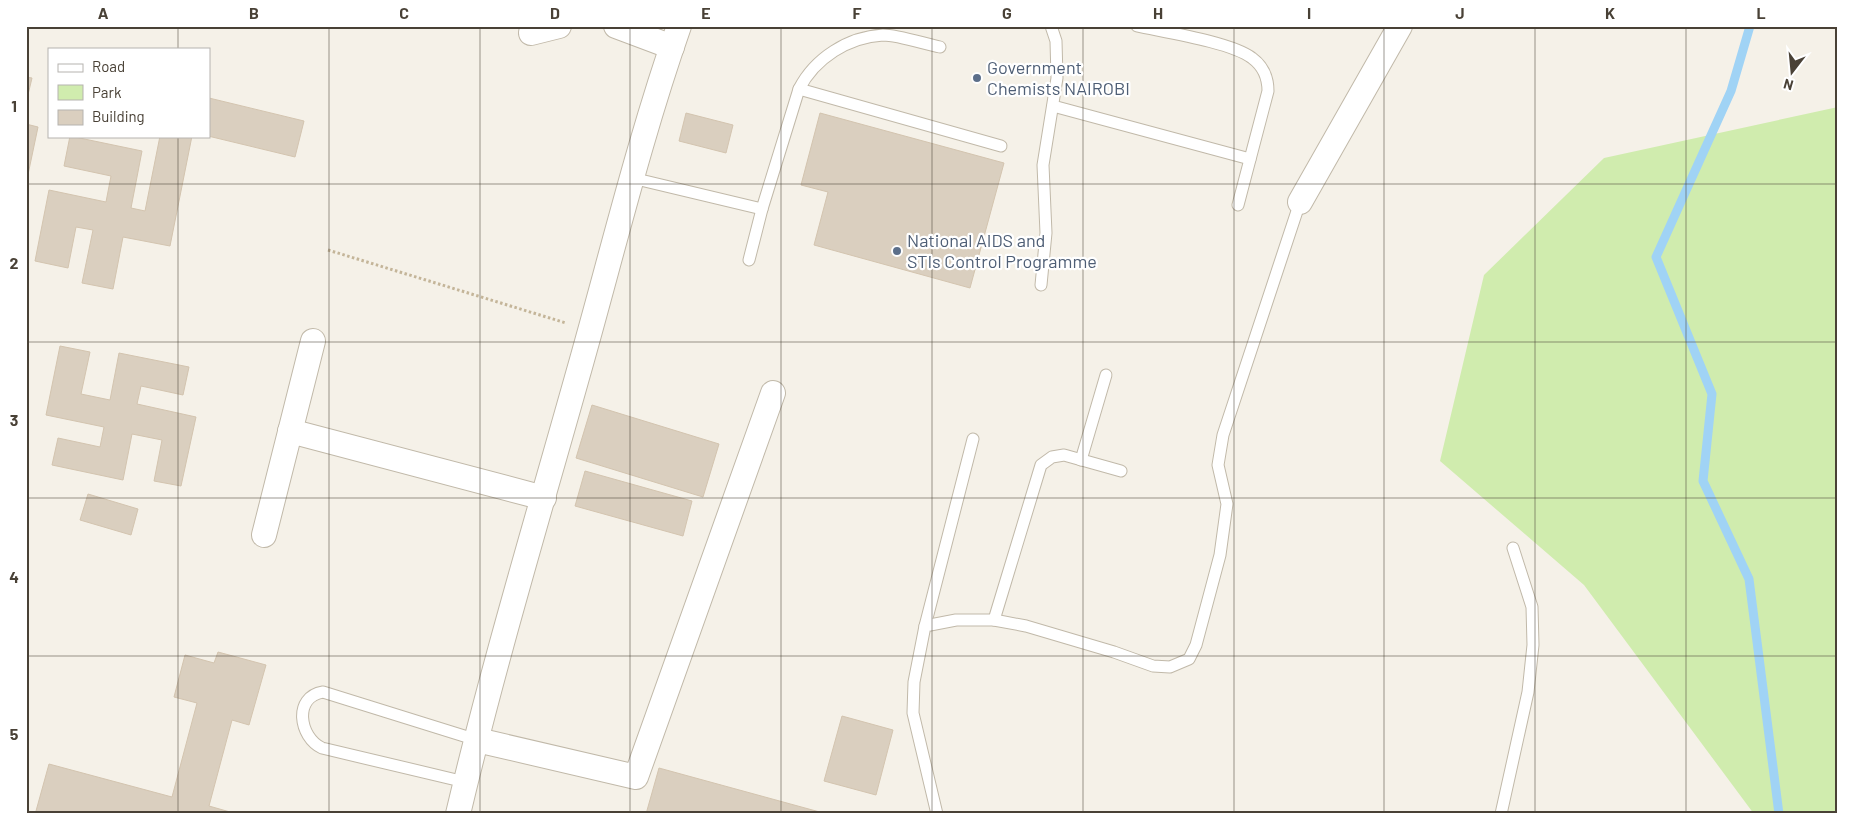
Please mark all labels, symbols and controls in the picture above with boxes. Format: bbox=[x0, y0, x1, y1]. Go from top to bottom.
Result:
text: A bbox=[98, 3, 109, 22]
text: B bbox=[249, 3, 259, 22]
text: C bbox=[399, 3, 409, 22]
text: D bbox=[550, 3, 560, 22]
text: E bbox=[701, 3, 711, 22]
text: F bbox=[853, 3, 862, 22]
text: G bbox=[1002, 3, 1012, 22]
text: H bbox=[1153, 3, 1163, 22]
text: I bbox=[1307, 3, 1311, 22]
text: J bbox=[1455, 3, 1465, 22]
text: K bbox=[1605, 3, 1615, 22]
text: L bbox=[1756, 3, 1766, 22]
legend bbox=[48, 48, 210, 138]
north arrow bbox=[1766, 48, 1816, 98]
place label: Government Chemists NAIROBI bbox=[987, 56, 1130, 99]
text: Road bbox=[92, 57, 125, 75]
marker: Government Chemists NAIROBI bbox=[971, 72, 983, 84]
text: N bbox=[1781, 76, 1795, 94]
text: Park bbox=[92, 83, 122, 101]
text: 1 bbox=[11, 96, 17, 115]
text: Building bbox=[92, 107, 145, 125]
place label: National AIDS and STIs Control Programme bbox=[907, 229, 1097, 272]
marker: National AIDS and STIs Control Programme bbox=[891, 245, 903, 257]
text: 2 bbox=[10, 253, 19, 272]
text: 3 bbox=[10, 410, 18, 429]
text: 4 bbox=[9, 567, 19, 586]
text: 5 bbox=[10, 724, 19, 743]

